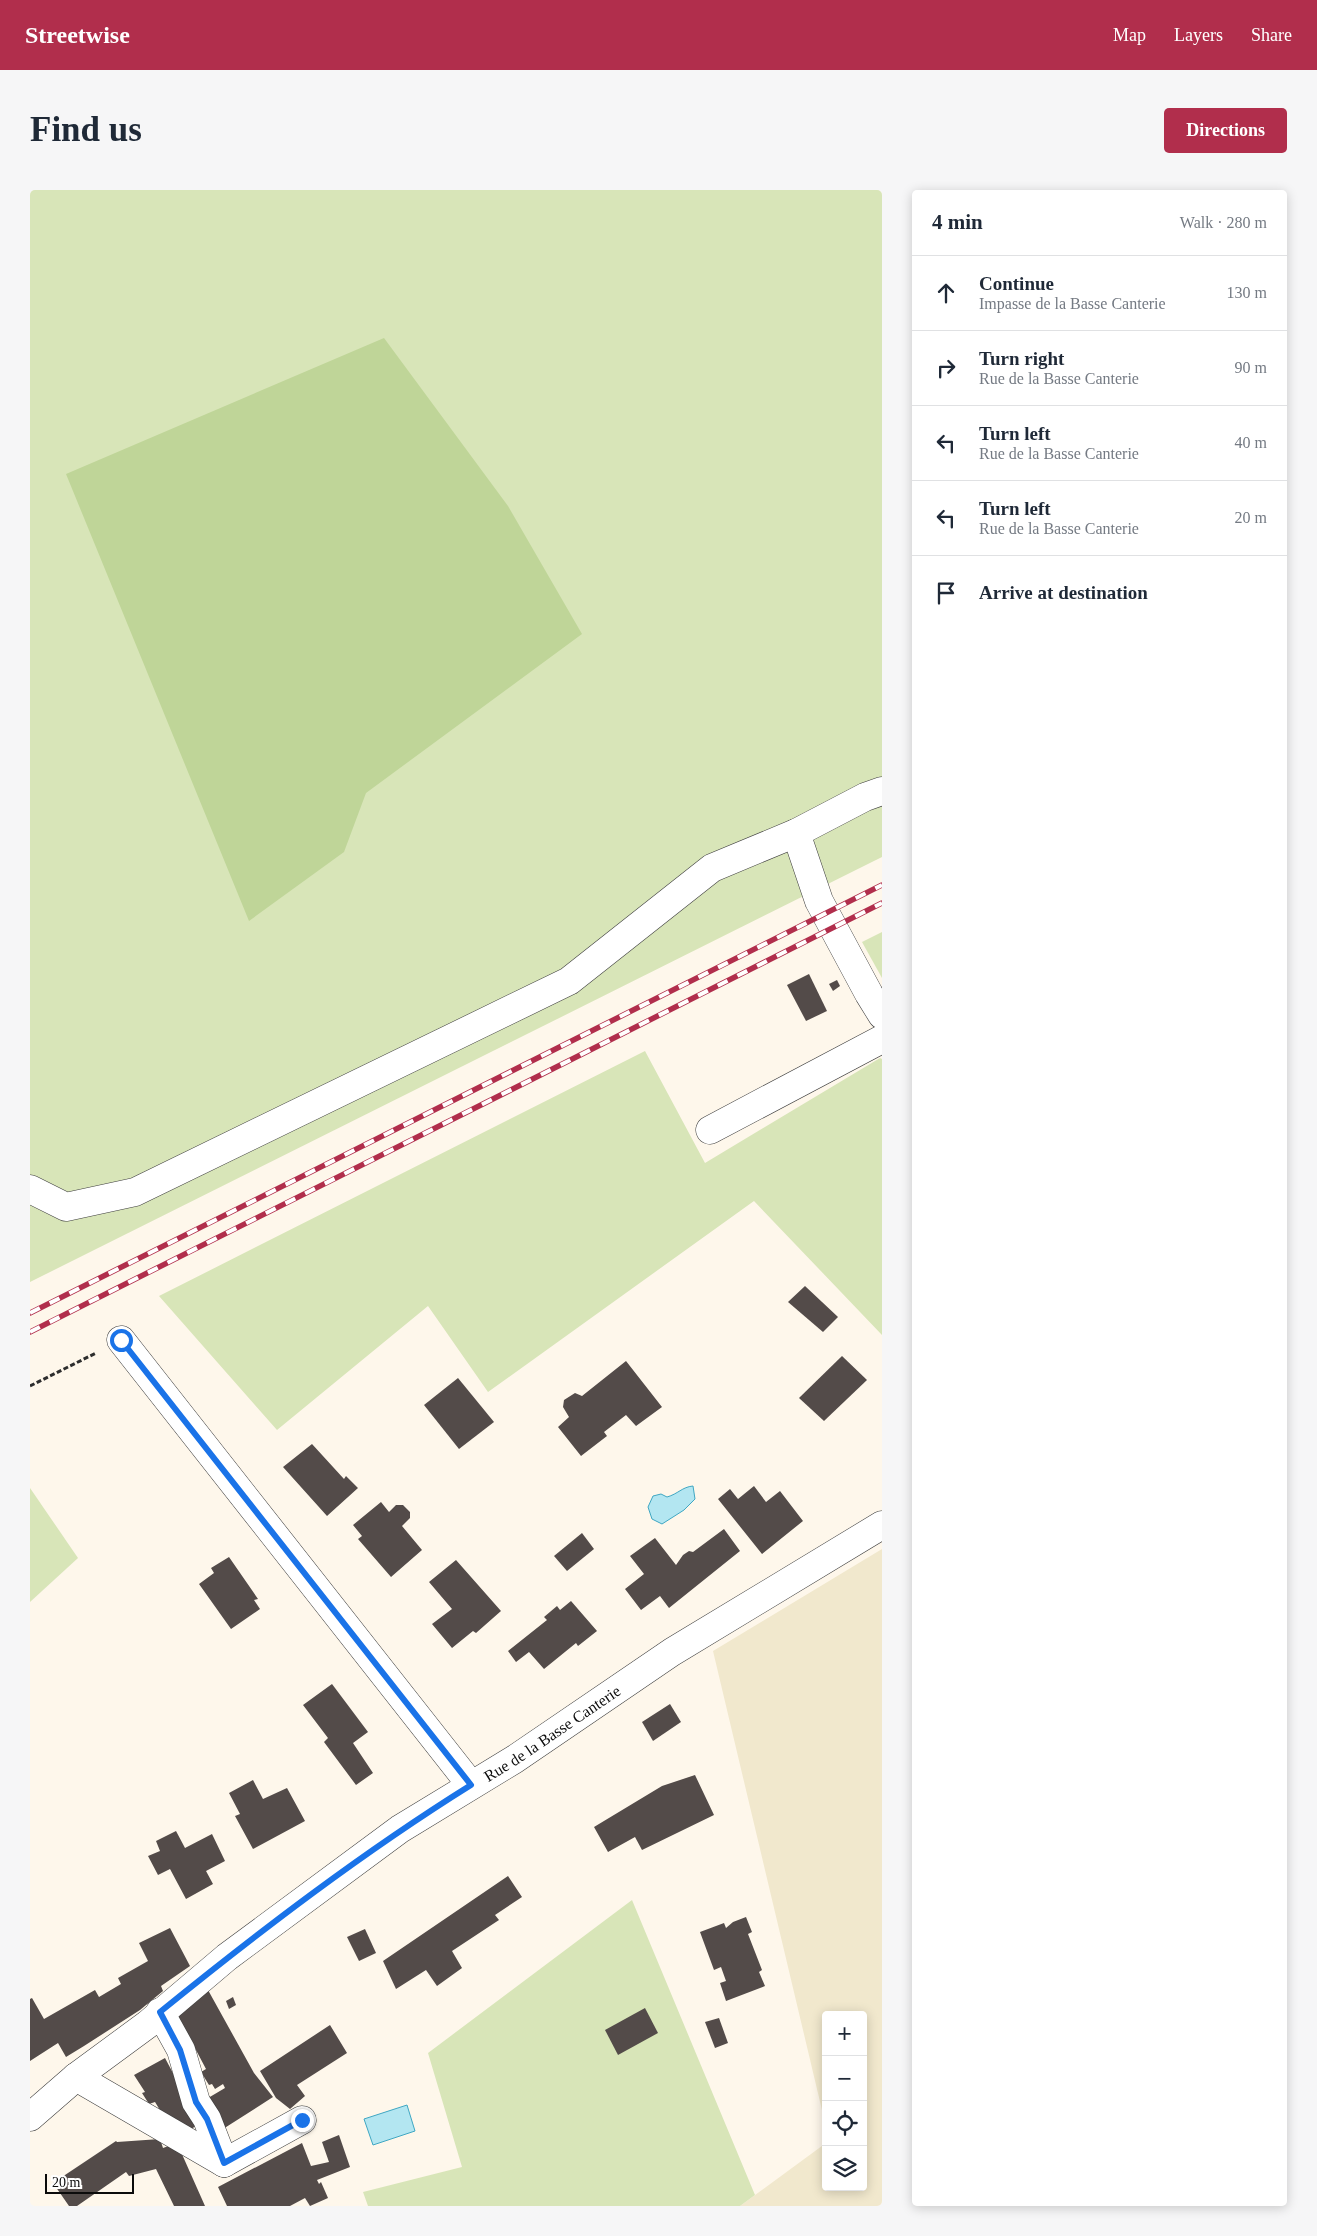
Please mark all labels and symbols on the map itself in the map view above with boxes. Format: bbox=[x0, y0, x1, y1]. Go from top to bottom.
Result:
route start bbox=[110, 1329, 133, 1352]
street label: Rue de la Basse Canterie bbox=[481, 1682, 624, 1785]
route end bbox=[291, 2109, 314, 2132]
scale bar bbox=[45, 2171, 134, 2194]

